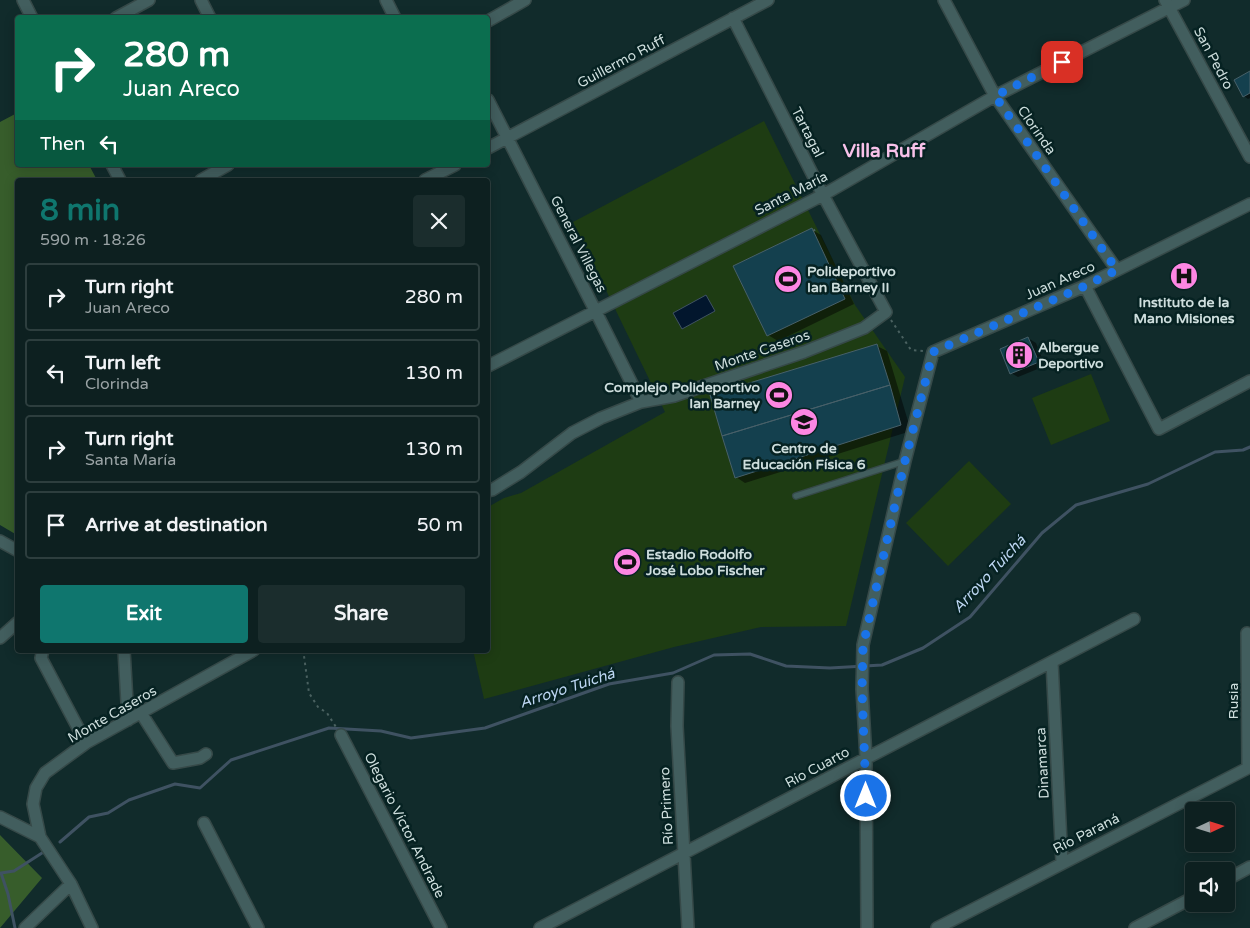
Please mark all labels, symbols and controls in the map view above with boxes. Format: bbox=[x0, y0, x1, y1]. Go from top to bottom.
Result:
street label: San Pedro bbox=[1190, 24, 1237, 92]
street label: Guillermo Ruff bbox=[574, 31, 668, 92]
text: 280 m bbox=[123, 34, 230, 76]
icon: right bbox=[40, 35, 105, 100]
pin bbox=[1041, 41, 1083, 83]
icon: arrive bbox=[1048, 48, 1076, 76]
text: Juan Areco bbox=[123, 76, 240, 102]
street label: Clorinda bbox=[1014, 103, 1060, 158]
street label: Tartagal bbox=[788, 104, 827, 160]
icon: left bbox=[95, 130, 123, 158]
text: Then bbox=[40, 133, 85, 155]
district label: Villa Ruff bbox=[843, 140, 927, 162]
street label: Santa María bbox=[752, 168, 831, 219]
text: 8 min bbox=[40, 192, 120, 229]
street label: General Villegas bbox=[547, 193, 610, 296]
button: close bbox=[413, 195, 465, 247]
text: 590 m · 18:26 bbox=[40, 230, 146, 250]
street label: Juan Areco bbox=[1023, 258, 1098, 303]
hospital icon: Instituto de la Mano Misiones bbox=[1169, 261, 1199, 291]
place label: Polideportivo Ian Barney II bbox=[807, 263, 896, 296]
sports icon: Polideportivo Ian Barney II bbox=[773, 264, 803, 294]
text: Turn right bbox=[85, 276, 173, 298]
icon: right bbox=[42, 283, 70, 311]
text: 280 m bbox=[405, 286, 463, 308]
place label: Instituto de la Mano Misiones bbox=[1134, 294, 1235, 327]
text: Juan Areco bbox=[85, 298, 170, 318]
street label: Monte Caseros bbox=[712, 326, 812, 375]
place label: Albergue Deportivo bbox=[1038, 339, 1104, 372]
building icon: Albergue Deportivo bbox=[1004, 340, 1034, 370]
text: Turn left bbox=[85, 352, 161, 374]
icon: left bbox=[42, 359, 70, 387]
text: 130 m bbox=[405, 362, 463, 384]
text: Clorinda bbox=[85, 374, 149, 394]
place label: Complejo Polideportivo Ian Barney bbox=[604, 379, 760, 412]
sports icon: Complejo Polideportivo Ian Barney bbox=[764, 380, 794, 410]
school or university icon: Centro de Educación Física 6 bbox=[789, 407, 819, 437]
text: Turn right bbox=[85, 428, 173, 450]
icon: right bbox=[42, 435, 70, 463]
text: 130 m bbox=[405, 438, 463, 460]
place label: Centro de Educación Física 6 bbox=[743, 440, 866, 473]
text: Santa María bbox=[85, 450, 176, 470]
icon: arrive bbox=[42, 511, 70, 539]
text: Arrive at destination bbox=[85, 514, 268, 536]
text: 50 m bbox=[417, 514, 463, 536]
water label: Arroyo Tuichá bbox=[949, 531, 1030, 616]
place label: Estadio Rodolfo José Lobo Fischer bbox=[645, 546, 765, 579]
sports icon: Estadio Rodolfo José Lobo Fischer bbox=[612, 547, 642, 577]
button: Exit bbox=[40, 585, 248, 643]
button: Share bbox=[258, 585, 465, 643]
water label: Arroyo Tuichá bbox=[517, 664, 617, 712]
street label: Monte Caseros bbox=[65, 682, 160, 747]
street label: Rusia bbox=[1225, 683, 1242, 719]
street label: Dinamarca bbox=[1032, 727, 1053, 799]
street label: Río Cuarto bbox=[782, 743, 852, 792]
street label: Olegario Víctor Andrade bbox=[360, 749, 449, 901]
street label: Río Primero bbox=[656, 766, 677, 845]
position arrow bbox=[839, 769, 891, 821]
north arrow bbox=[1185, 802, 1235, 852]
map controls bbox=[1185, 802, 1235, 912]
street label: Río Paraná bbox=[1050, 809, 1122, 857]
button: sound bbox=[1185, 862, 1235, 912]

